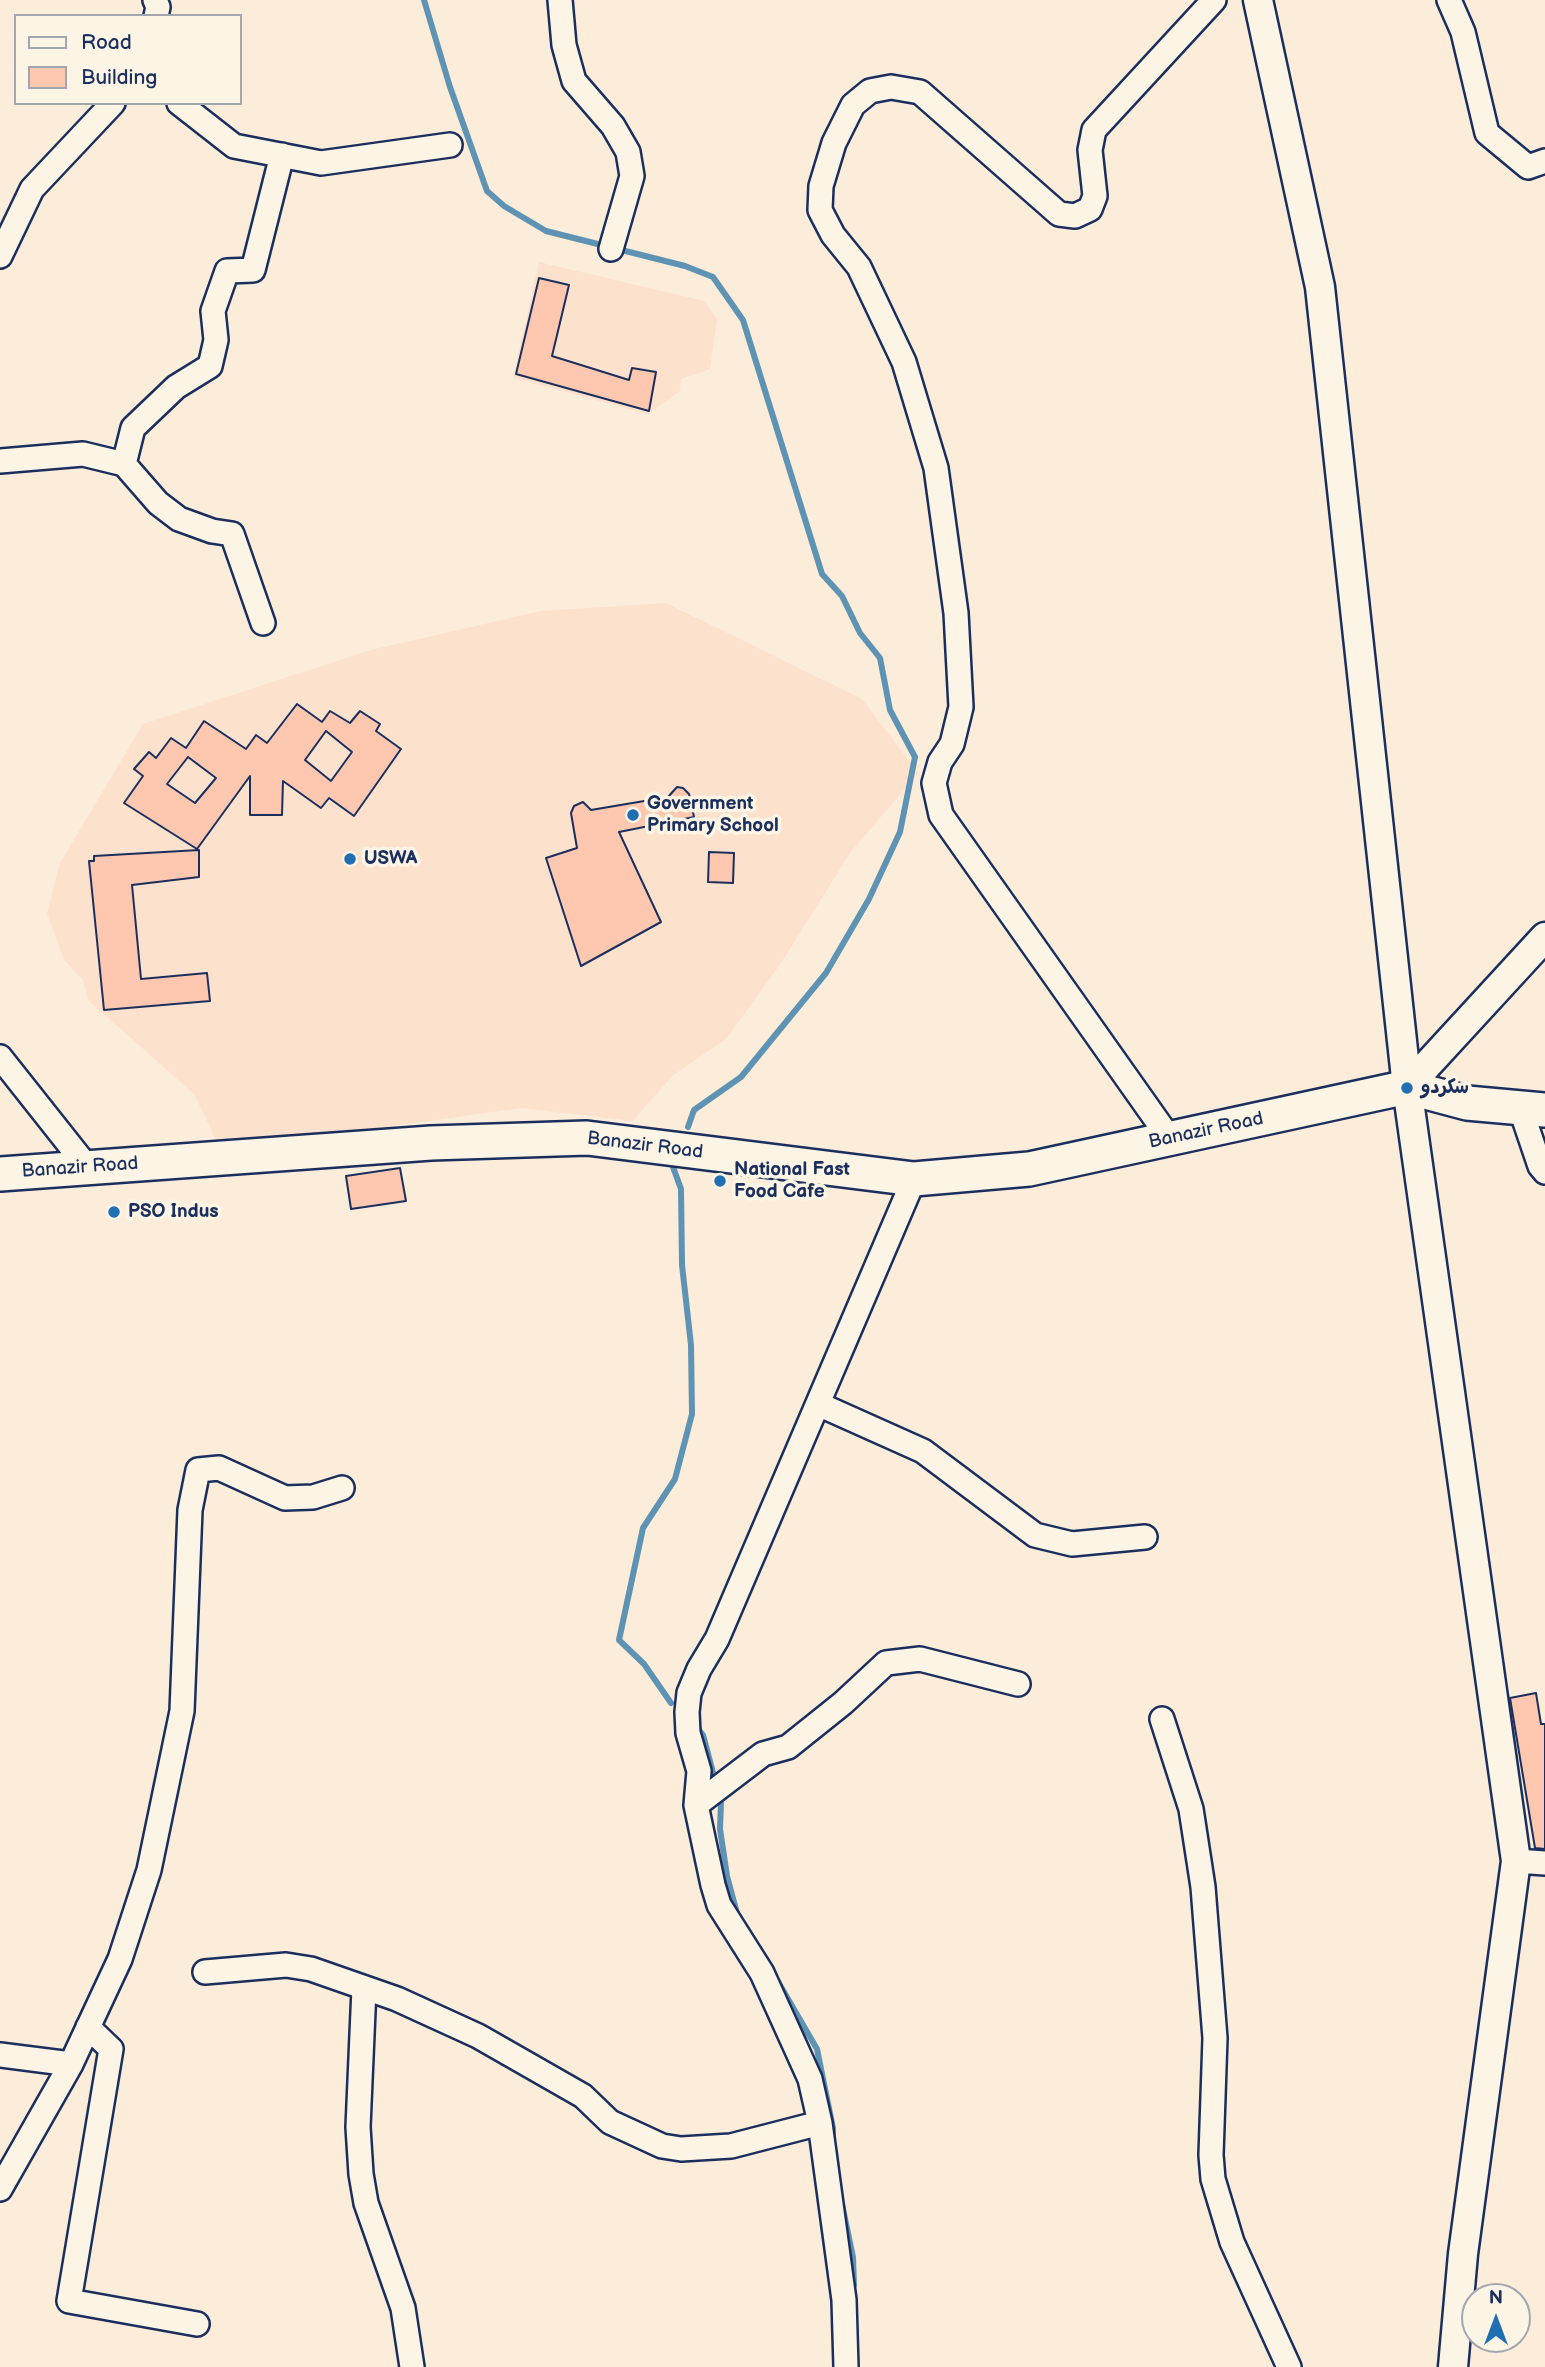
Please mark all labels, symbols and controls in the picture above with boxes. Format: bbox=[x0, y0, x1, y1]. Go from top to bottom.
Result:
legend bbox=[14, 14, 242, 105]
text: Road bbox=[81, 30, 132, 55]
text: Building bbox=[81, 65, 157, 90]
place label: Government Primary School bbox=[647, 793, 779, 837]
marker: Government Primary School bbox=[625, 807, 641, 823]
place label: USWA bbox=[364, 848, 417, 870]
marker: USWA bbox=[342, 851, 358, 867]
place label: سکردو bbox=[1421, 1077, 1469, 1099]
marker: سکردو bbox=[1399, 1080, 1415, 1096]
street label: Banazir Road bbox=[1147, 1108, 1265, 1154]
street label: Banazir Road bbox=[586, 1128, 704, 1164]
street label: Banazir Road bbox=[21, 1153, 139, 1183]
place label: National Fast Food Cafe bbox=[734, 1159, 850, 1203]
marker: National Fast Food Cafe bbox=[712, 1173, 728, 1189]
place label: PSO Indus bbox=[128, 1201, 219, 1223]
marker: PSO Indus bbox=[106, 1204, 122, 1220]
north arrow bbox=[1461, 2283, 1531, 2353]
text: N bbox=[1489, 2287, 1503, 2310]

